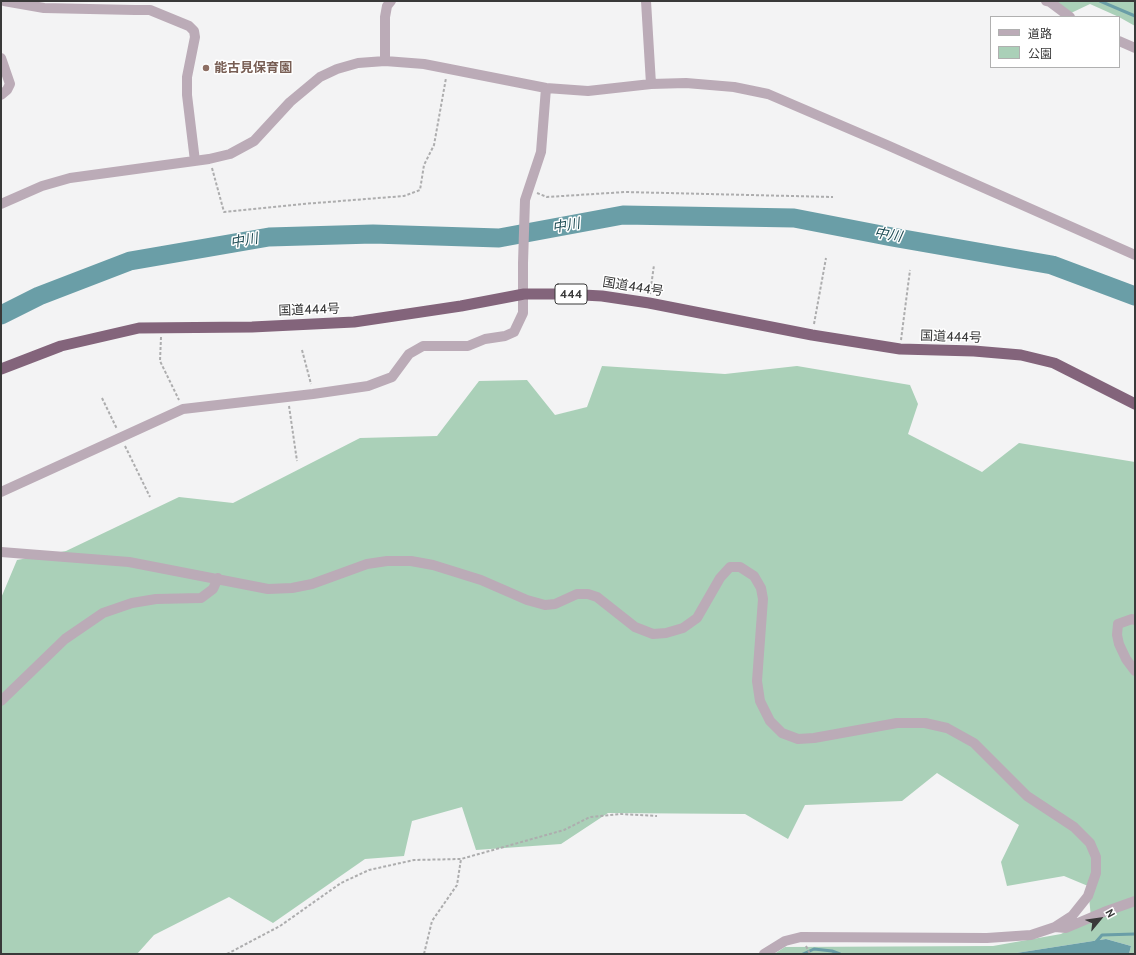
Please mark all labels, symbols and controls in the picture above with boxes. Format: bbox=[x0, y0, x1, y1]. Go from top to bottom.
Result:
legend bbox=[990, 16, 1120, 68]
text: 道路 bbox=[1028, 26, 1052, 41]
text: 公園 bbox=[1028, 46, 1052, 61]
place label: 能古見保育園 bbox=[214, 60, 292, 76]
marker: 能古見保育園 bbox=[201, 63, 211, 73]
water label: 中川 bbox=[551, 215, 581, 237]
water label: 中川 bbox=[873, 224, 903, 246]
water label: 中川 bbox=[229, 230, 259, 252]
street label: 国道444号 bbox=[601, 274, 665, 300]
road number: 444 bbox=[555, 284, 587, 304]
street label: 国道444号 bbox=[278, 301, 340, 319]
street label: 国道444号 bbox=[920, 328, 982, 346]
north arrow bbox=[1080, 899, 1120, 939]
text: N bbox=[1102, 906, 1119, 920]

